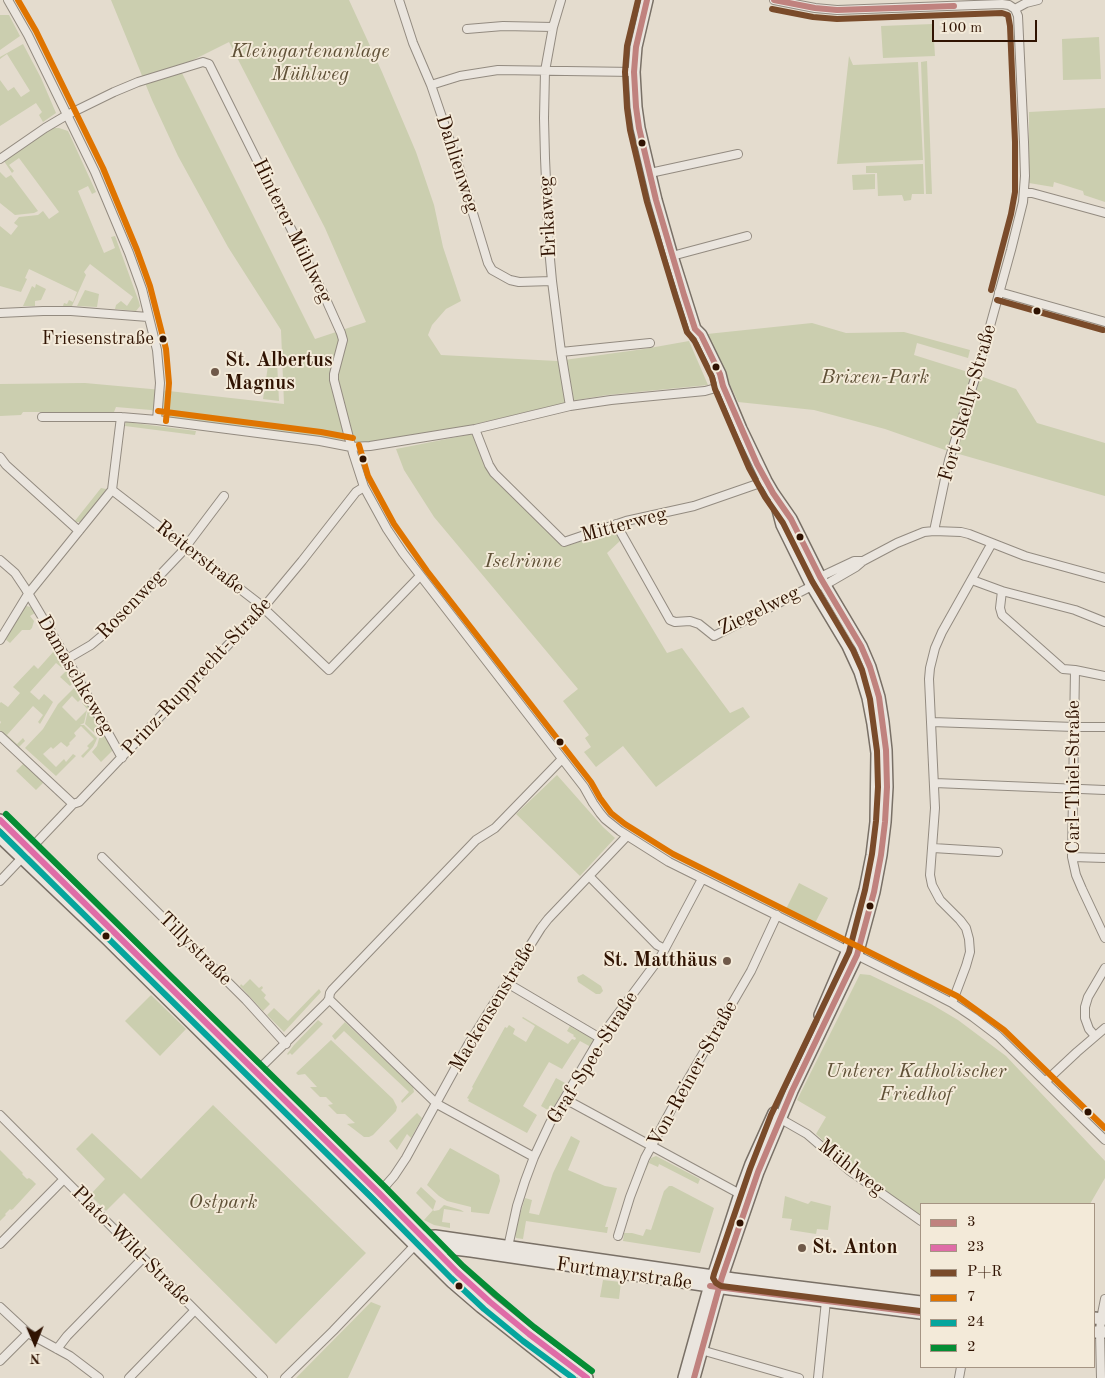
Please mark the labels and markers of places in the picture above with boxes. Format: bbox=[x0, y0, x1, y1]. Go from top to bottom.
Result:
unlabelled marker bbox=[637, 138, 647, 148]
unlabelled marker bbox=[1032, 306, 1042, 316]
place label: Friesenstraße bbox=[41, 328, 154, 350]
marker: Friesenstraße bbox=[158, 334, 168, 344]
place label: St. Albertus Magnus bbox=[225, 349, 333, 396]
unlabelled marker bbox=[711, 362, 721, 372]
marker: St. Albertus Magnus bbox=[209, 366, 221, 378]
unlabelled marker bbox=[358, 454, 368, 464]
unlabelled marker bbox=[795, 532, 805, 542]
unlabelled marker bbox=[555, 737, 565, 747]
unlabelled marker bbox=[865, 901, 875, 911]
unlabelled marker bbox=[101, 931, 111, 941]
place label: St. Matthäus bbox=[603, 949, 717, 973]
marker: St. Matthäus bbox=[721, 955, 733, 967]
unlabelled marker bbox=[1083, 1107, 1093, 1117]
unlabelled marker bbox=[735, 1218, 745, 1228]
place label: St. Anton bbox=[812, 1236, 898, 1260]
marker: St. Anton bbox=[796, 1242, 808, 1254]
unlabelled marker bbox=[454, 1281, 464, 1291]

